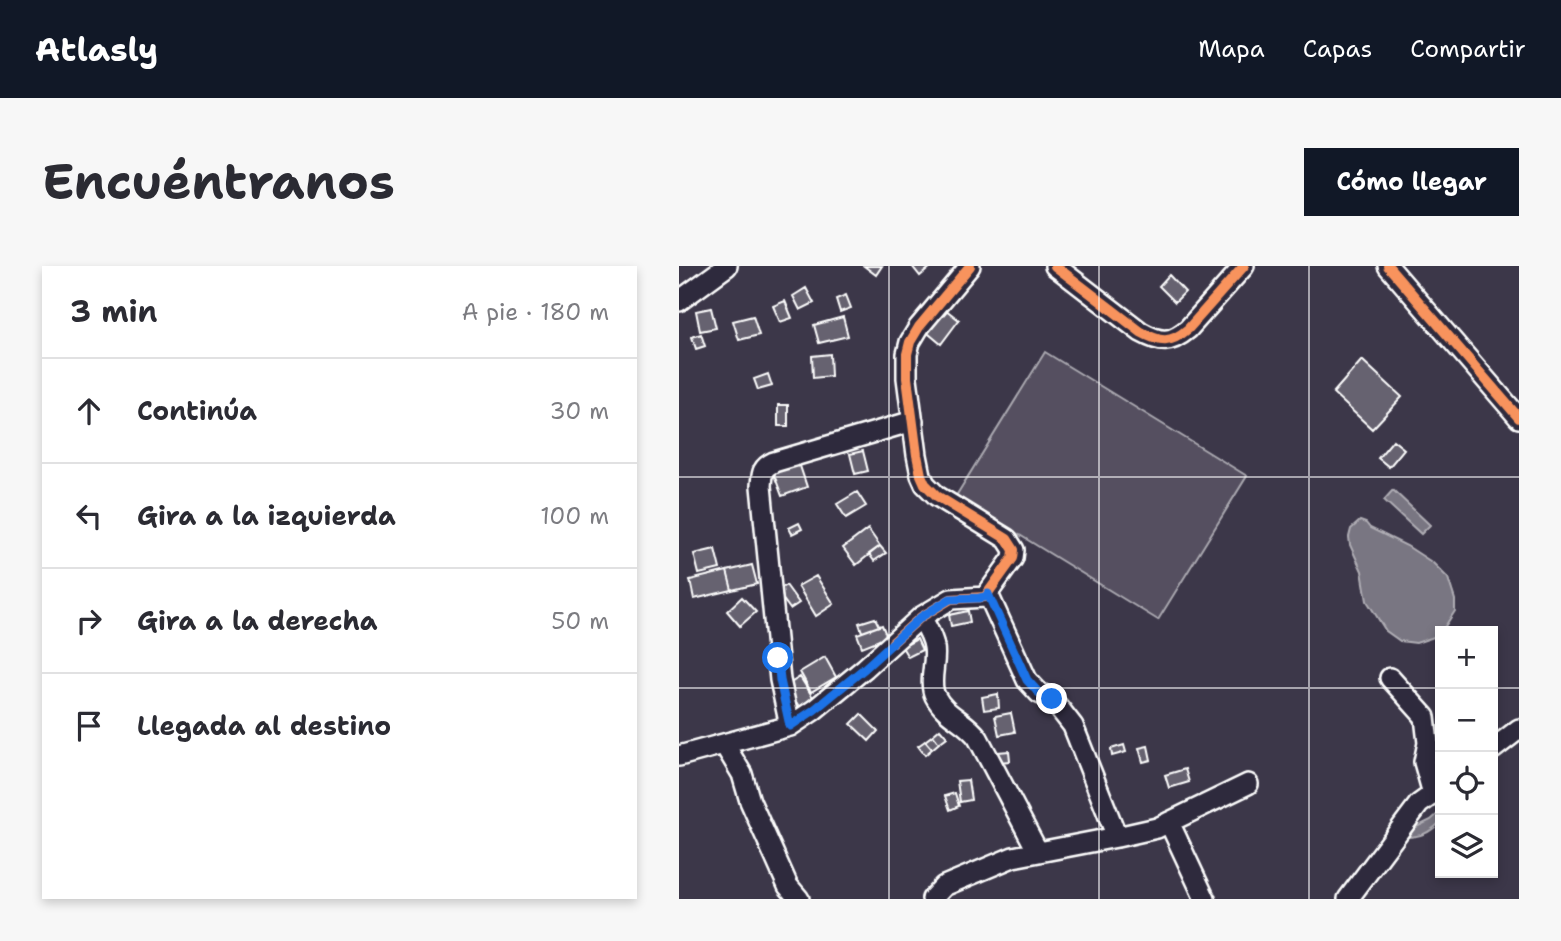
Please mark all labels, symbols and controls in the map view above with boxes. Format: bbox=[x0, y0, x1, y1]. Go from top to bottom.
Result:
text: Atlasly bbox=[35, 27, 158, 72]
text: Mapa bbox=[1198, 33, 1265, 65]
text: Capas bbox=[1303, 33, 1372, 65]
text: Compartir bbox=[1410, 33, 1526, 65]
button: Cómo llegar bbox=[1304, 148, 1519, 216]
text: Encuéntranos bbox=[42, 149, 395, 215]
text: 3 min bbox=[70, 291, 157, 332]
text: A pie · 180 m bbox=[462, 297, 609, 327]
icon: ahead bbox=[70, 392, 108, 430]
text: Continúa bbox=[137, 393, 257, 428]
text: 30 m bbox=[550, 396, 609, 426]
icon: left bbox=[70, 497, 108, 535]
text: Gira a la izquierda bbox=[137, 498, 396, 533]
text: 100 m bbox=[540, 501, 609, 531]
icon: right bbox=[70, 602, 108, 640]
text: Gira a la derecha bbox=[137, 603, 378, 638]
text: 50 m bbox=[551, 606, 609, 636]
map controls bbox=[1435, 626, 1498, 878]
button: + bbox=[1435, 626, 1498, 689]
route start bbox=[762, 642, 793, 673]
route end bbox=[1036, 683, 1067, 714]
button: − bbox=[1435, 689, 1498, 752]
icon: arrive bbox=[70, 707, 108, 745]
text: Llegada al destino bbox=[137, 708, 391, 743]
button: locate bbox=[1435, 752, 1498, 815]
button: layers bbox=[1435, 815, 1498, 878]

